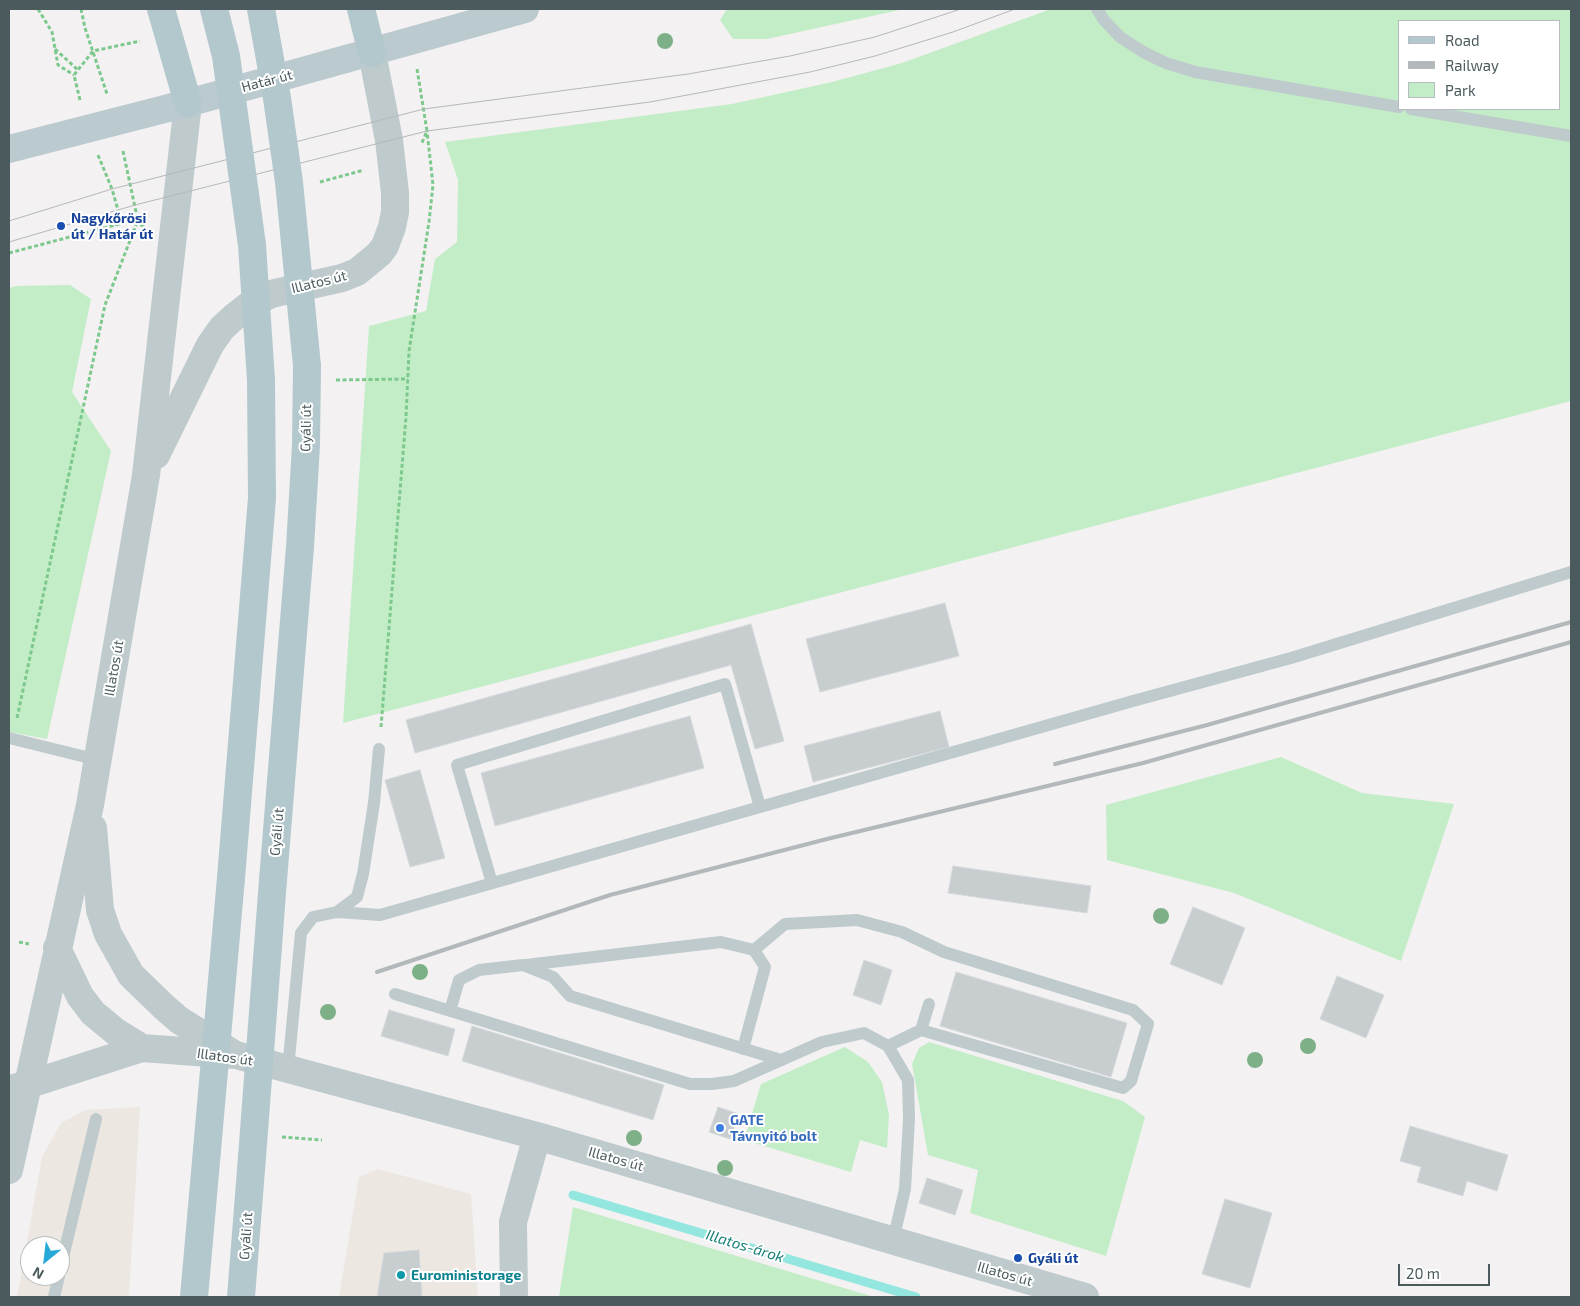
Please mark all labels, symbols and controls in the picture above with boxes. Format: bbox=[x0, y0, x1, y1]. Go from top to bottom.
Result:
legend bbox=[1398, 20, 1560, 110]
text: Road bbox=[1445, 31, 1480, 49]
text: Railway bbox=[1445, 56, 1499, 74]
street label: Határ út bbox=[240, 66, 294, 96]
text: Park bbox=[1445, 81, 1476, 99]
place label: Nagykőrösi út / Határ út bbox=[71, 210, 153, 242]
marker: Nagykőrösi út / Határ út bbox=[55, 220, 67, 232]
street label: Illatos út bbox=[290, 267, 348, 297]
street label: Gyáli út bbox=[297, 404, 315, 452]
street label: Illatos út bbox=[101, 639, 127, 697]
street label: Gyáli út bbox=[267, 807, 287, 857]
street label: Illatos út bbox=[196, 1045, 254, 1069]
place label: GATE Távnyitó bolt bbox=[730, 1112, 817, 1144]
marker: GATE Távnyitó bolt bbox=[714, 1122, 726, 1134]
street label: Illatos út bbox=[587, 1143, 645, 1175]
street label: Gyáli út bbox=[236, 1212, 256, 1260]
water label: Illatos-árok bbox=[704, 1226, 786, 1266]
north arrow bbox=[20, 1236, 70, 1286]
place label: Gyáli út bbox=[1028, 1250, 1078, 1266]
marker: Gyáli út bbox=[1012, 1252, 1024, 1264]
scale bar bbox=[1400, 1254, 1492, 1286]
street label: Illatos út bbox=[976, 1258, 1034, 1290]
text: N bbox=[29, 1264, 47, 1284]
text: 20 m bbox=[1406, 1264, 1440, 1282]
place label: Euroministorage bbox=[411, 1267, 521, 1283]
marker: Euroministorage bbox=[395, 1269, 407, 1281]

